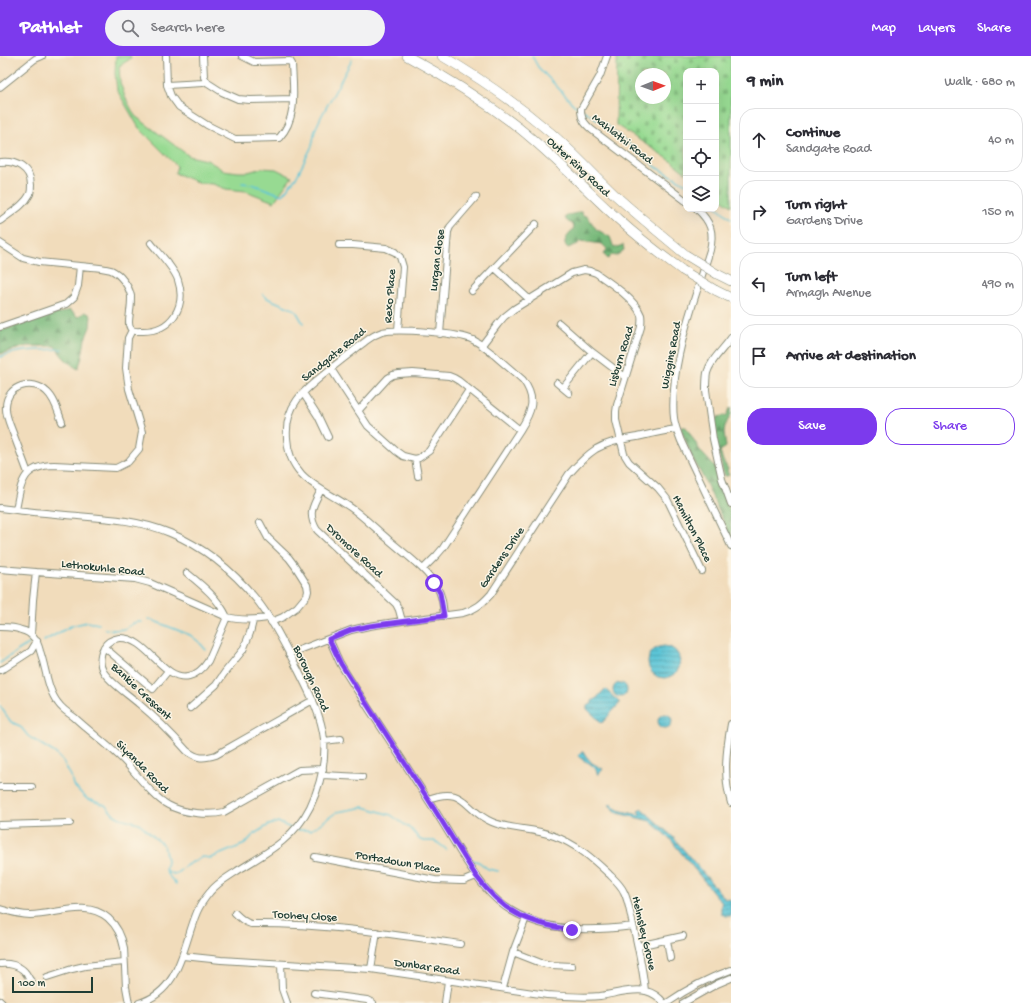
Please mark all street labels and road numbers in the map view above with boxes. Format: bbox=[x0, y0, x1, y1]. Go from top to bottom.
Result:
street label: Mahlathi Road bbox=[588, 111, 656, 168]
street label: Outer Ring Road bbox=[543, 135, 613, 201]
street label: Lurgan Close bbox=[427, 228, 449, 292]
street label: Rexo Place bbox=[382, 268, 400, 324]
street label: Wiggins Road bbox=[659, 320, 686, 390]
street label: Lisburn Road bbox=[606, 324, 638, 388]
street label: Sandgate Road bbox=[299, 325, 370, 386]
street label: Hamilton Place bbox=[668, 493, 714, 565]
street label: Dromore Road bbox=[322, 521, 386, 582]
street label: Gardens Drive bbox=[477, 524, 529, 591]
street label: Lethokuhle Road bbox=[61, 558, 146, 580]
street label: Borough Road bbox=[288, 643, 332, 715]
street label: Bankie Crescent bbox=[107, 660, 175, 725]
street label: Siyanda Road bbox=[112, 738, 172, 798]
street label: Portadown Place bbox=[353, 848, 442, 877]
street label: Helmsley Grove bbox=[628, 895, 659, 973]
street label: Toohey Close bbox=[271, 908, 338, 926]
street label: Dunbar Road bbox=[392, 956, 461, 980]

